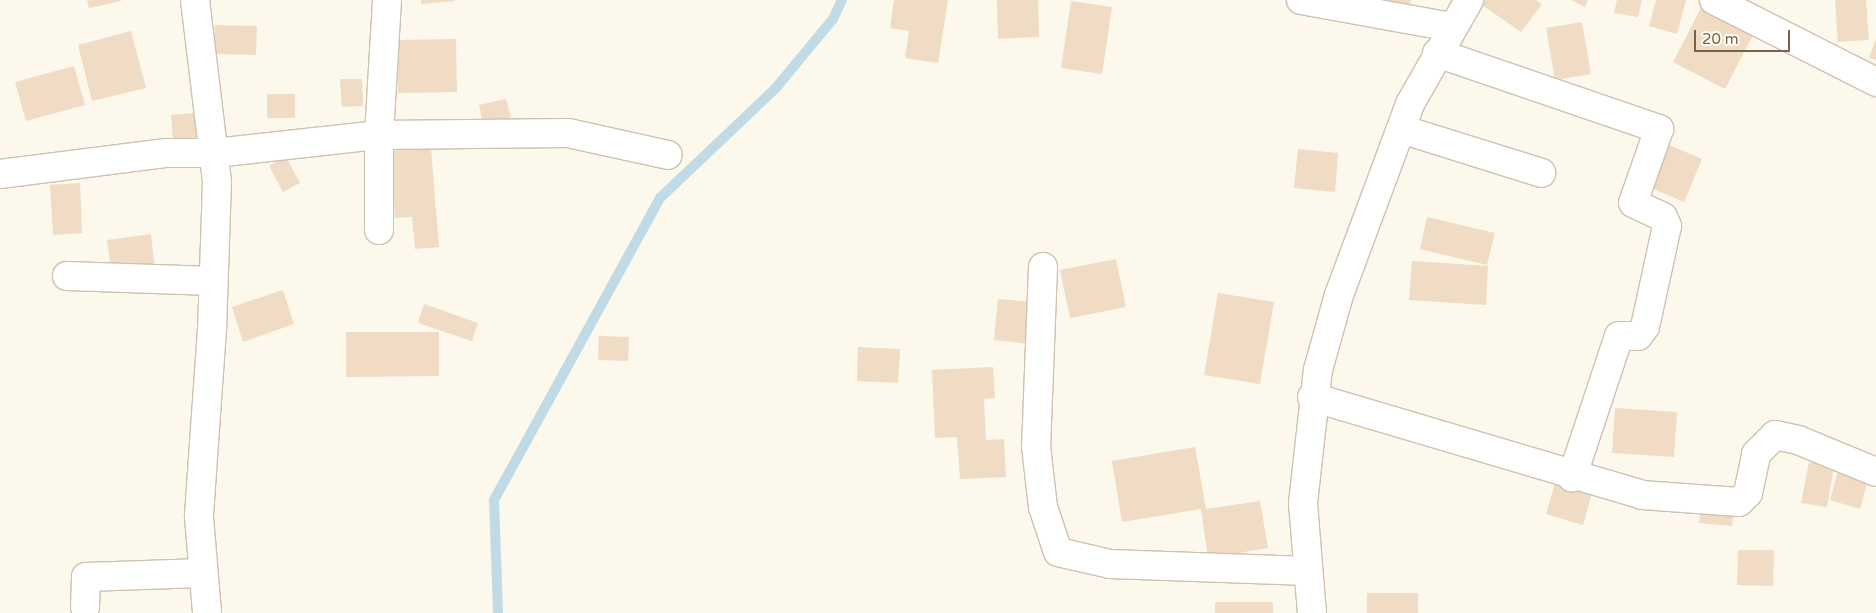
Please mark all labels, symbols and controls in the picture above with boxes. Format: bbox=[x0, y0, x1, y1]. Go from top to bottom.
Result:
scale bar bbox=[1696, 20, 1792, 52]
text: 20 m bbox=[1702, 30, 1739, 48]

